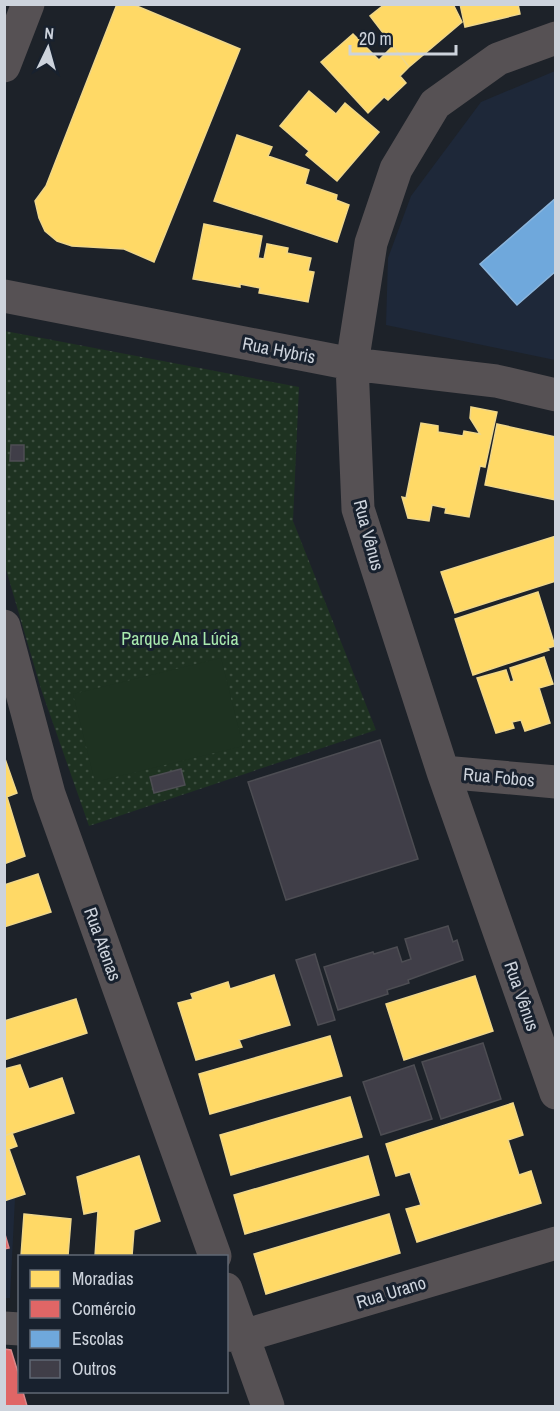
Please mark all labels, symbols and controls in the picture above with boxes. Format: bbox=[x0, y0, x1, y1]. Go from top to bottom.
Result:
north arrow bbox=[18, 18, 78, 78]
scale bar bbox=[350, 18, 456, 56]
text: N bbox=[44, 22, 55, 44]
text: 20 m bbox=[359, 26, 392, 51]
street label: Rua Hybris bbox=[240, 331, 318, 369]
street label: Rua Vênus bbox=[348, 497, 390, 573]
park label: Parque Ana Lúcia bbox=[121, 626, 239, 651]
street label: Rua Fobos bbox=[462, 761, 536, 793]
street label: Rua Atenas bbox=[78, 904, 128, 984]
street label: Rua Vênus bbox=[498, 958, 546, 1034]
legend bbox=[18, 1255, 228, 1393]
text: Moradias bbox=[72, 1266, 134, 1291]
street label: Rua Urano bbox=[353, 1270, 429, 1314]
text: Comércio bbox=[72, 1296, 136, 1321]
text: Escolas bbox=[72, 1326, 124, 1351]
text: Outros bbox=[72, 1356, 116, 1381]

